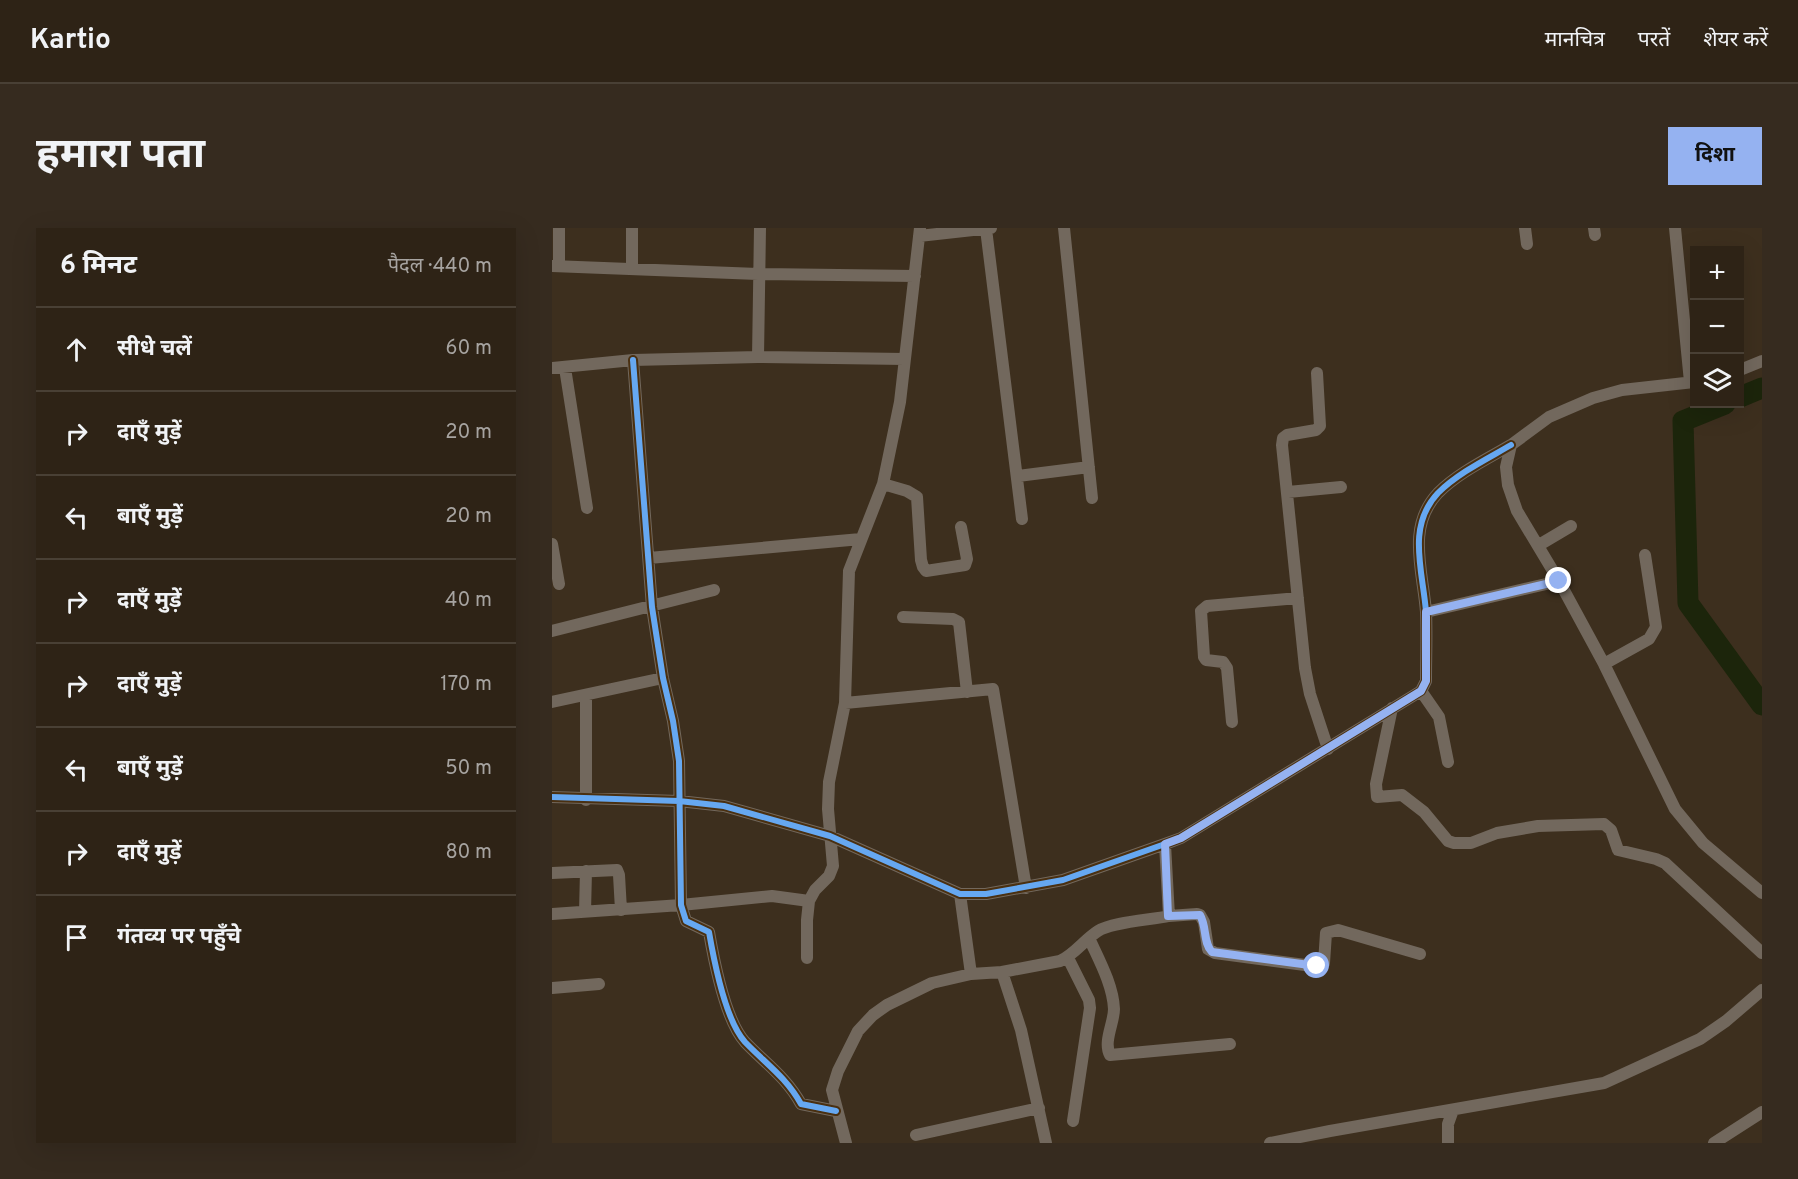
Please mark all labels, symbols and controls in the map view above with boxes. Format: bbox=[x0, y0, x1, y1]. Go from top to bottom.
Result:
text: Kartio bbox=[30, 23, 111, 59]
text: मानचित्र bbox=[1545, 27, 1605, 54]
text: परतें bbox=[1638, 27, 1670, 54]
text: शेयर करें bbox=[1703, 27, 1768, 54]
button: दिशा bbox=[1668, 127, 1762, 185]
text: हमारा पता bbox=[36, 130, 205, 183]
map controls bbox=[1690, 246, 1744, 408]
button: + bbox=[1690, 246, 1744, 300]
text: 6 मिनट bbox=[60, 250, 137, 283]
text: पैदल · 440 m bbox=[388, 254, 492, 280]
button: − bbox=[1690, 300, 1744, 354]
icon: ahead bbox=[60, 333, 93, 366]
text: सीधे चलें bbox=[117, 336, 192, 363]
text: 60 m bbox=[446, 336, 492, 362]
button: layers bbox=[1690, 354, 1744, 408]
icon: right bbox=[60, 417, 93, 450]
text: दाएँ मुड़ें bbox=[117, 420, 182, 447]
text: 20 m bbox=[445, 420, 492, 446]
icon: left bbox=[60, 501, 93, 534]
text: बाएँ मुड़ें bbox=[117, 504, 183, 531]
text: 20 m bbox=[445, 504, 492, 530]
route end bbox=[1545, 567, 1571, 593]
icon: right bbox=[60, 585, 93, 618]
text: दाएँ मुड़ें bbox=[117, 588, 182, 615]
text: 40 m bbox=[445, 588, 492, 614]
icon: right bbox=[60, 669, 93, 702]
text: दाएँ मुड़ें bbox=[117, 672, 182, 699]
text: 170 m bbox=[440, 672, 492, 698]
icon: left bbox=[60, 753, 93, 786]
text: बाएँ मुड़ें bbox=[117, 756, 183, 783]
text: 50 m bbox=[445, 756, 492, 782]
icon: right bbox=[60, 837, 93, 870]
text: दाएँ मुड़ें bbox=[117, 840, 182, 867]
text: 80 m bbox=[446, 840, 492, 866]
icon: arrive bbox=[60, 921, 93, 954]
text: गंतव्य पर पहुँचे bbox=[117, 924, 241, 951]
route start bbox=[1303, 952, 1329, 978]

